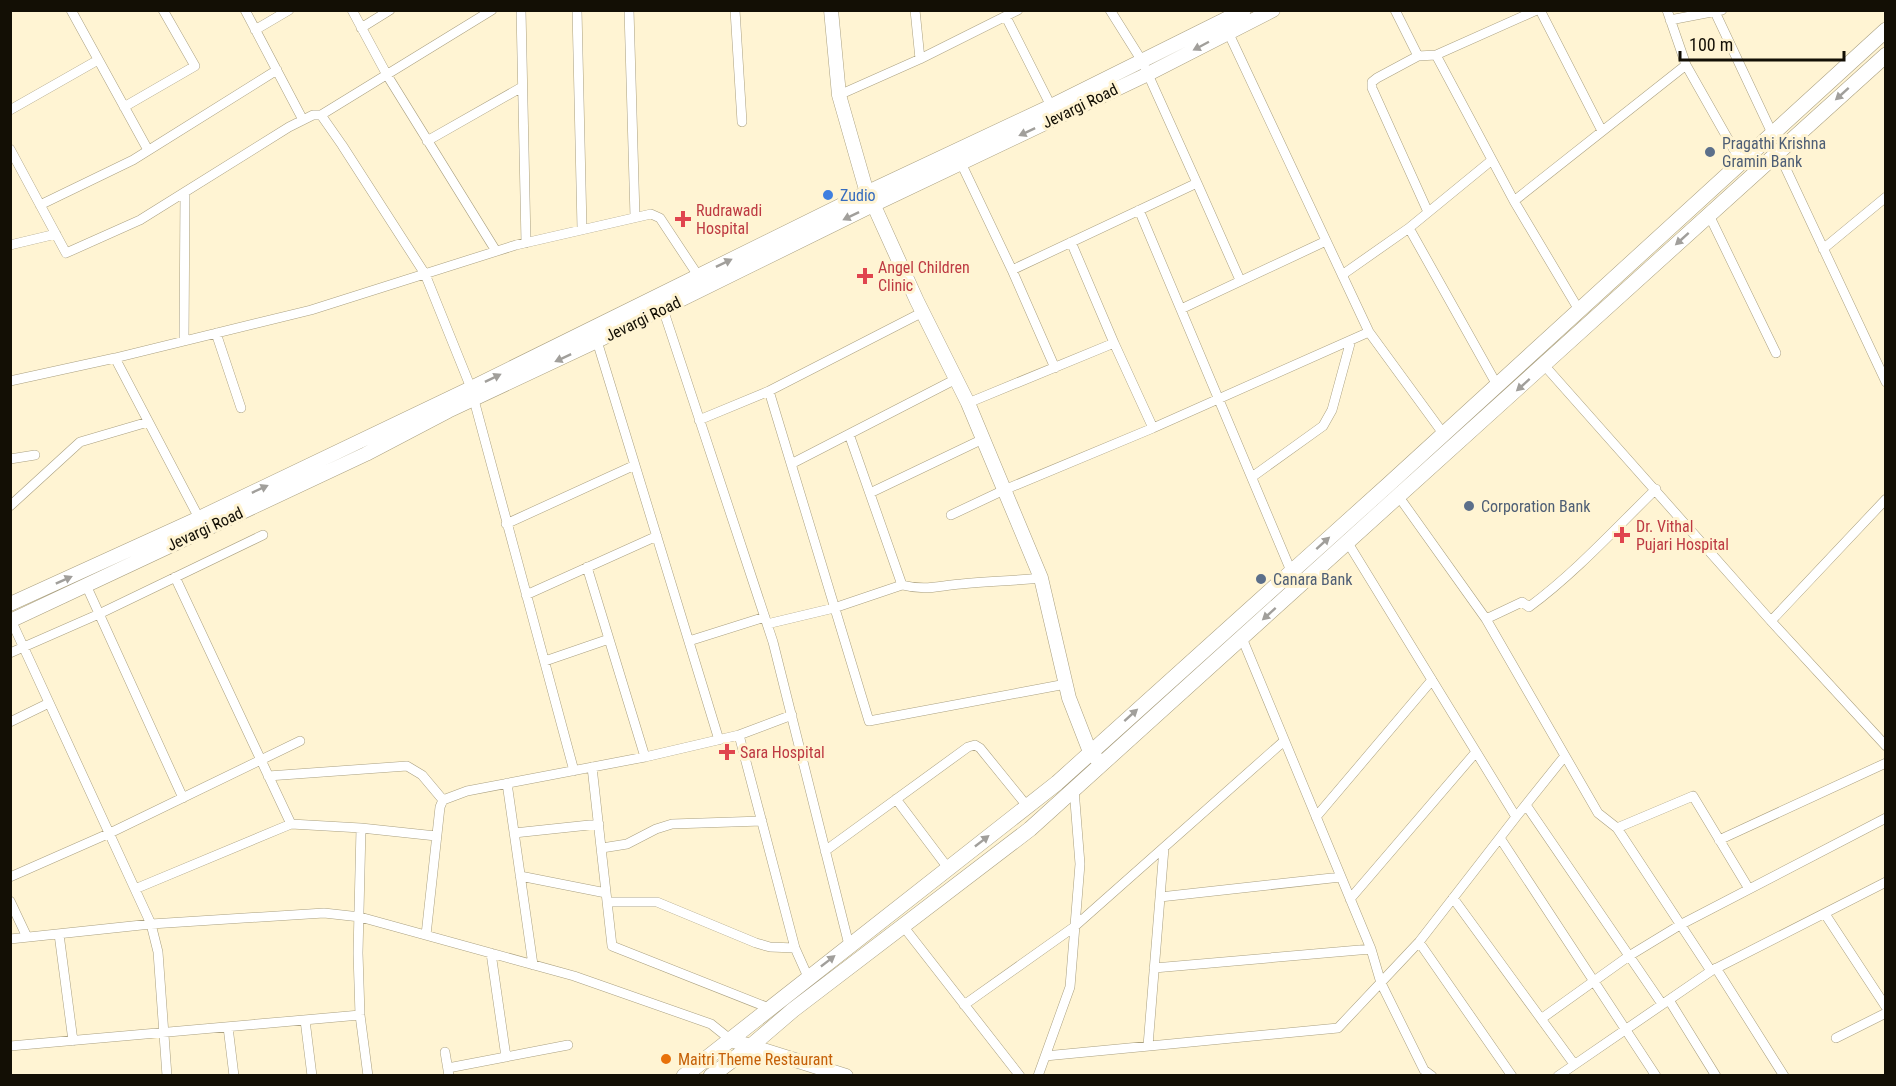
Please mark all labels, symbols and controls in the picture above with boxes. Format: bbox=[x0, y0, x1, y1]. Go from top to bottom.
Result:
scale bar bbox=[1680, 24, 1844, 62]
text: 100 m bbox=[1689, 34, 1733, 55]
one-way arrow bbox=[1193, 41, 1210, 51]
street label: Jevargi Road bbox=[1039, 80, 1121, 132]
one-way arrow bbox=[1835, 87, 1850, 100]
one-way arrow bbox=[1018, 128, 1035, 137]
place label: Pragathi Krishna Gramin Bank bbox=[1722, 134, 1826, 171]
marker: Pragathi Krishna Gramin Bank bbox=[1703, 145, 1717, 159]
place label: Zudio bbox=[840, 186, 876, 205]
marker: Zudio bbox=[821, 188, 835, 202]
place label: Rudrawadi Hospital bbox=[696, 201, 762, 238]
marker: Rudrawadi Hospital bbox=[674, 210, 692, 228]
one-way arrow bbox=[842, 211, 859, 221]
one-way arrow bbox=[1675, 232, 1690, 246]
place label: Angel Children Clinic bbox=[878, 258, 970, 295]
one-way arrow bbox=[715, 259, 732, 268]
marker: Angel Children Clinic bbox=[856, 267, 874, 285]
street label: Jevargi Road bbox=[602, 293, 684, 345]
one-way arrow bbox=[554, 353, 571, 362]
one-way arrow bbox=[484, 373, 501, 382]
one-way arrow bbox=[1516, 377, 1530, 391]
one-way arrow bbox=[251, 484, 268, 494]
place label: Corporation Bank bbox=[1481, 497, 1591, 516]
marker: Corporation Bank bbox=[1462, 499, 1476, 513]
street label: Jevargi Road bbox=[164, 503, 246, 555]
place label: Dr. Vithal Pujari Hospital bbox=[1636, 517, 1729, 554]
marker: Dr. Vithal Pujari Hospital bbox=[1613, 526, 1631, 544]
one-way arrow bbox=[1315, 537, 1330, 550]
place label: Canara Bank bbox=[1273, 570, 1353, 589]
marker: Canara Bank bbox=[1254, 572, 1268, 586]
one-way arrow bbox=[55, 575, 72, 584]
one-way arrow bbox=[1262, 607, 1277, 620]
one-way arrow bbox=[1123, 708, 1138, 722]
marker: Sara Hospital bbox=[718, 743, 736, 761]
place label: Sara Hospital bbox=[740, 743, 825, 762]
one-way arrow bbox=[974, 835, 990, 848]
one-way arrow bbox=[821, 956, 836, 968]
place label: Maitri Theme Restaurant bbox=[678, 1050, 833, 1069]
marker: Maitri Theme Restaurant bbox=[659, 1052, 673, 1066]

